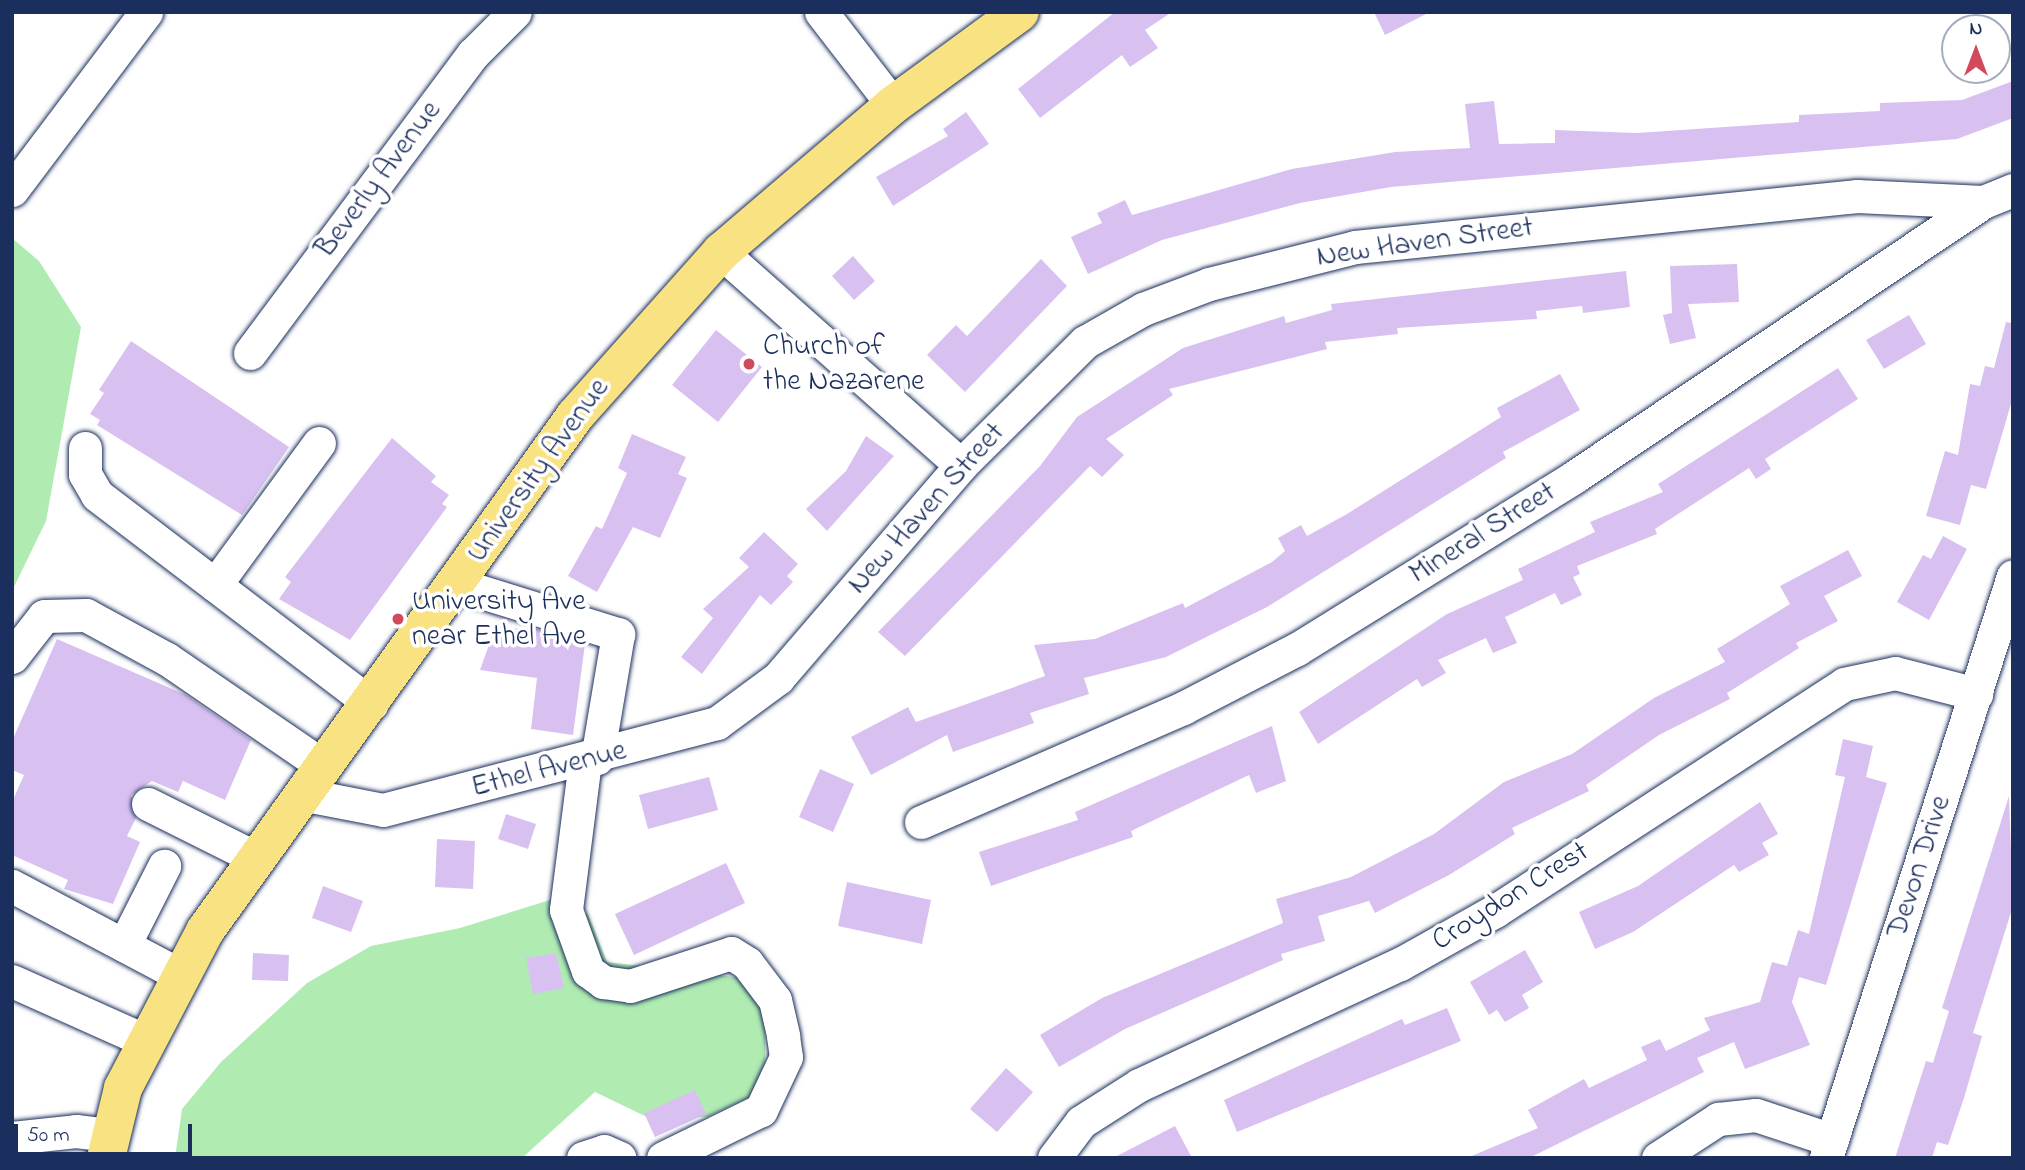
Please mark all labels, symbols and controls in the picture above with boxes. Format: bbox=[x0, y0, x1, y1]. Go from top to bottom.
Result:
north arrow bbox=[1941, 14, 2011, 84]
text: N bbox=[1970, 16, 1982, 43]
street label: Beverly Avenue bbox=[308, 94, 450, 266]
street label: New Haven Street bbox=[1314, 210, 1536, 276]
place label: Church of the Nazarene bbox=[763, 329, 924, 400]
marker: Church of the Nazarene bbox=[741, 356, 757, 372]
street label: University Avenue bbox=[460, 372, 618, 570]
street label: New Haven Street bbox=[841, 416, 1013, 602]
street label: Mineral Street bbox=[1403, 475, 1563, 593]
place label: University Ave near Ethel Ave bbox=[412, 584, 586, 654]
marker: University Ave near Ethel Ave bbox=[390, 611, 406, 627]
street label: Ethel Avenue bbox=[468, 733, 630, 807]
street label: Devon Drive bbox=[1880, 791, 1960, 943]
street label: Croydon Crest bbox=[1426, 835, 1596, 959]
scale bar bbox=[18, 1110, 196, 1154]
text: 50 m bbox=[27, 1121, 70, 1151]

